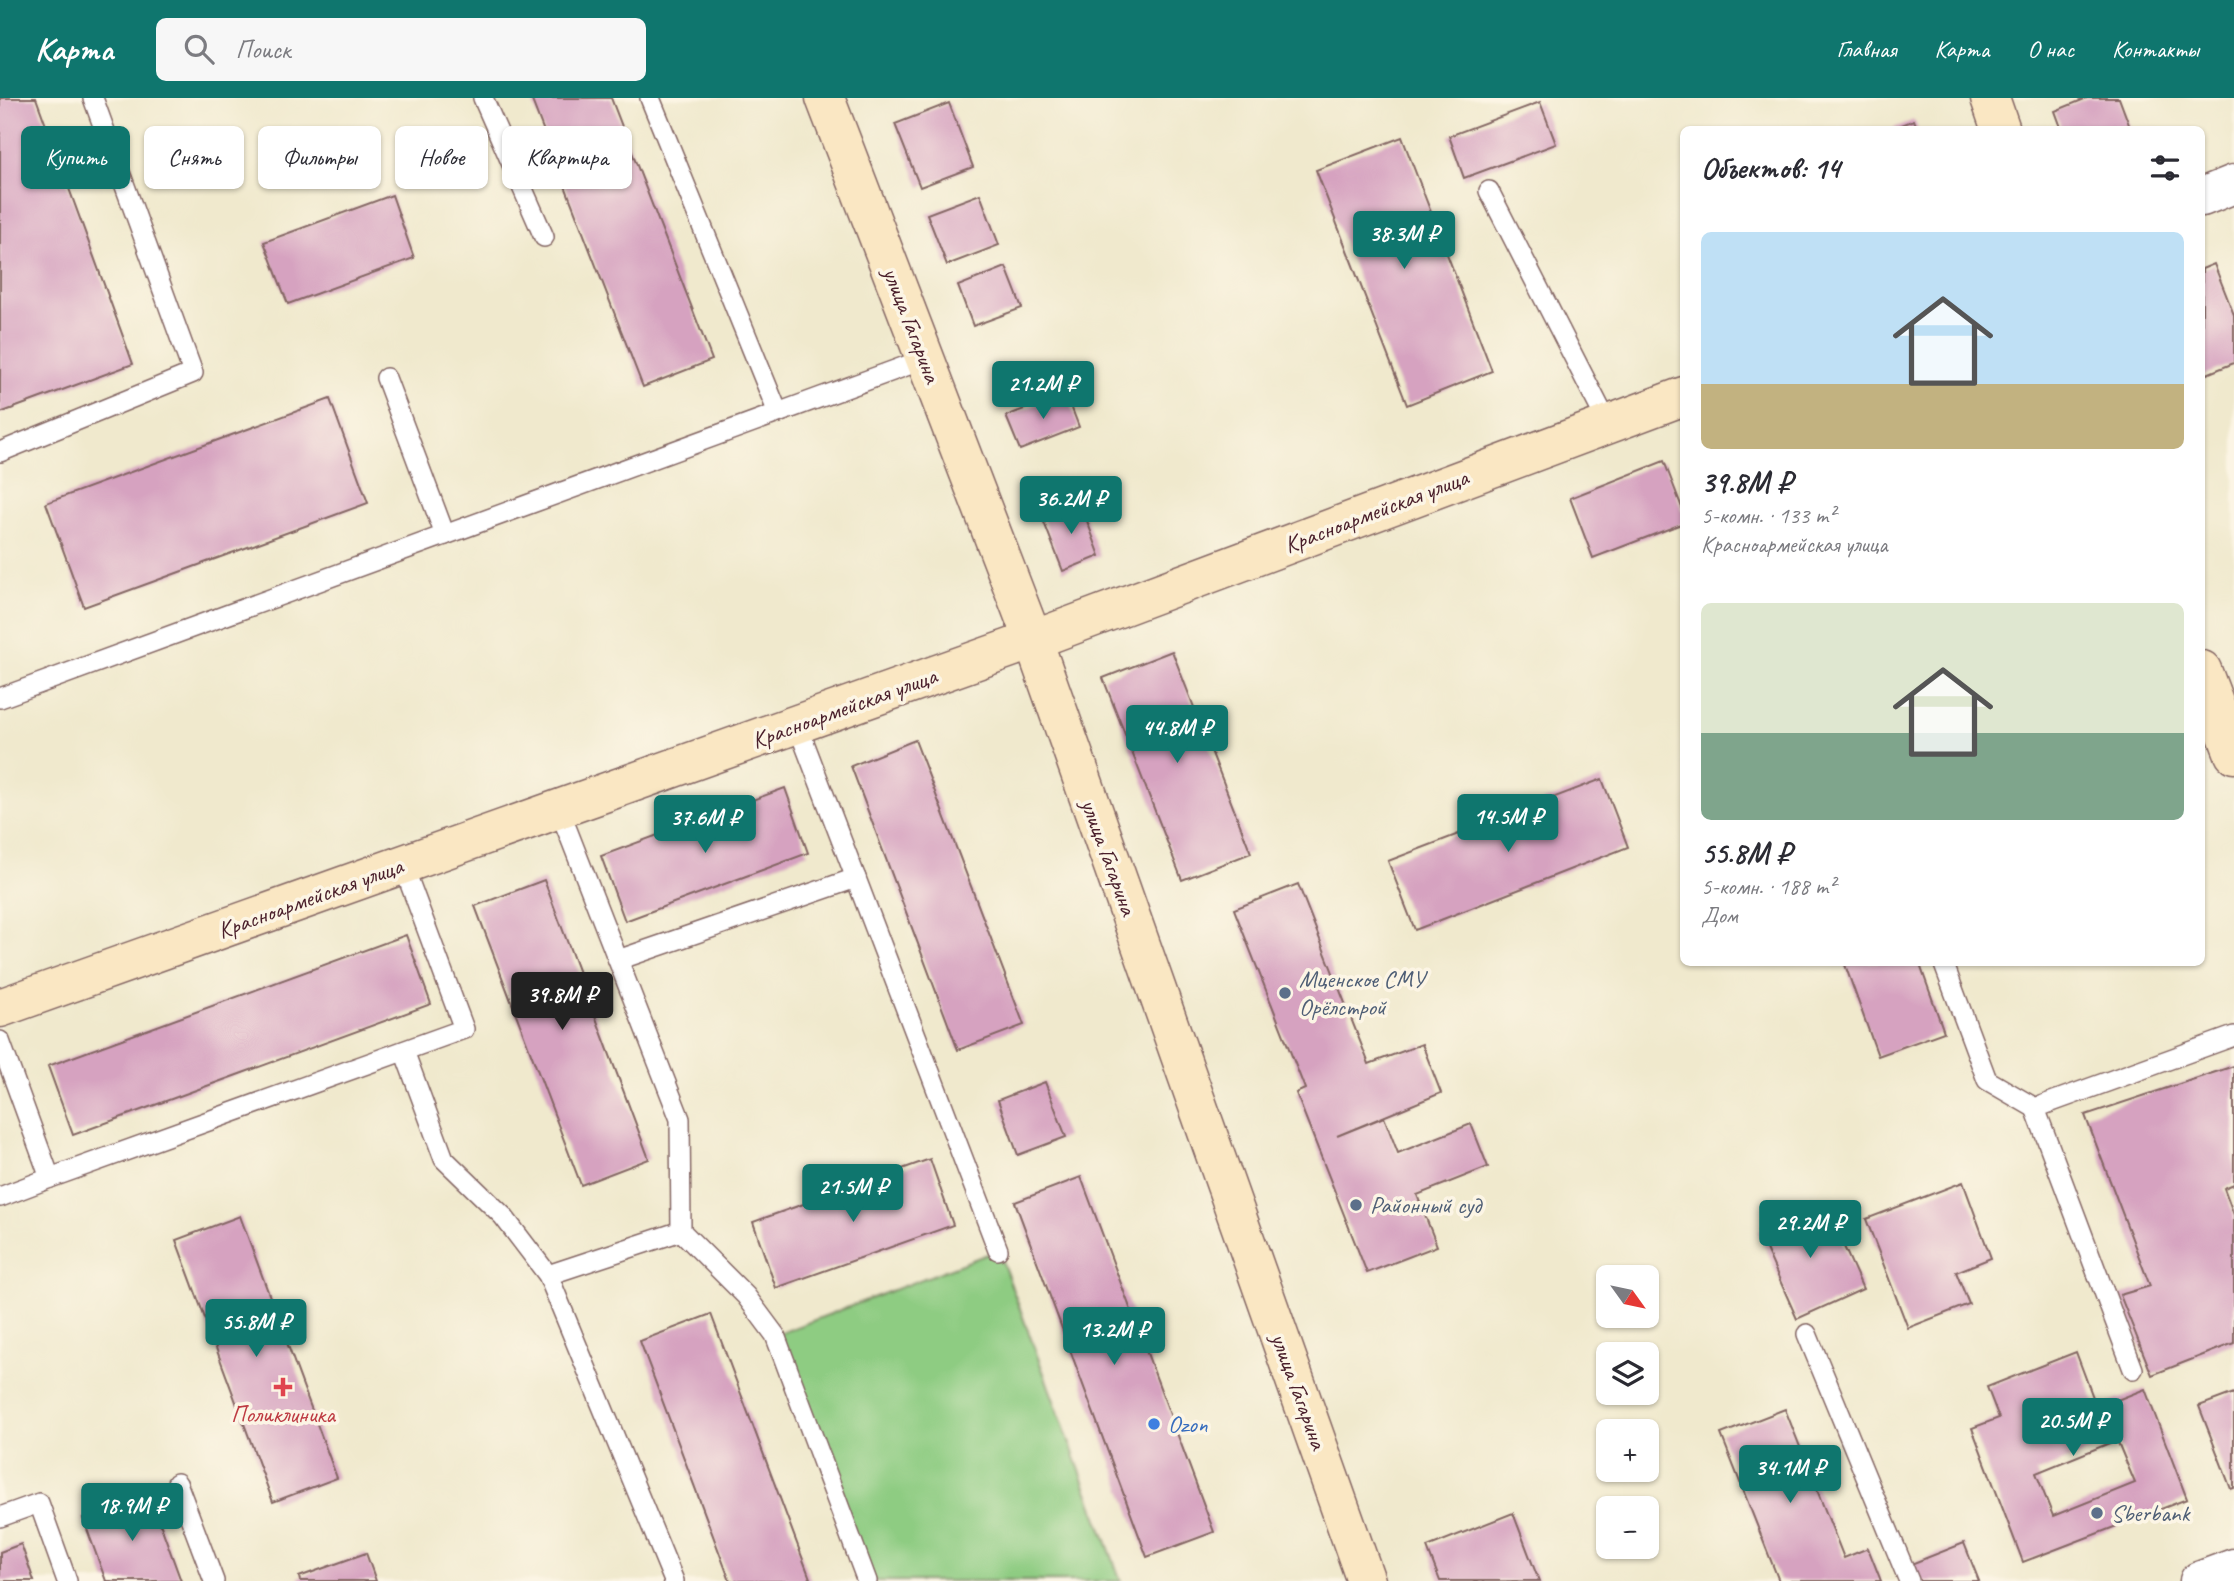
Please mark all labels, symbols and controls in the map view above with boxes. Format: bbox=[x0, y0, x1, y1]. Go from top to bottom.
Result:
search box bbox=[156, 18, 646, 81]
text: Карта bbox=[35, 28, 114, 70]
icon: search bbox=[180, 30, 218, 68]
text: Поиск bbox=[236, 33, 290, 66]
text: Главная bbox=[1836, 34, 1897, 64]
text: Карта bbox=[1935, 34, 1989, 64]
text: О нас bbox=[2027, 34, 2074, 64]
text: Контакты bbox=[2112, 34, 2199, 64]
chip: Купить bbox=[21, 126, 130, 189]
chip: Снять bbox=[144, 126, 244, 189]
chip: Фильтры bbox=[258, 126, 381, 189]
chip: Новое bbox=[395, 126, 488, 189]
chip: Квартира bbox=[502, 126, 632, 189]
text: Объектов: 14 bbox=[1701, 149, 1840, 187]
icon: filters bbox=[2146, 149, 2184, 187]
pin: 38.3M ₽ bbox=[1339, 212, 1469, 271]
text: 38.3M ₽ bbox=[1369, 219, 1439, 248]
street label: улица Гагарина bbox=[876, 261, 948, 389]
icon: home bbox=[1880, 278, 2006, 404]
pin: 21.2M ₽ bbox=[978, 362, 1108, 421]
text: 21.2M ₽ bbox=[1008, 369, 1078, 398]
street label: Красноармейская улица bbox=[1280, 462, 1474, 560]
text: 39.8M ₽ bbox=[1701, 463, 1792, 501]
pin: 36.2M ₽ bbox=[1006, 476, 1136, 536]
text: 36.2M ₽ bbox=[1036, 484, 1106, 513]
text: 5-комн. · 133 m² bbox=[1701, 501, 1835, 530]
text: Красноармейская улица bbox=[1701, 530, 1888, 559]
icon: home bbox=[1880, 649, 2006, 775]
street label: Красноармейская улица bbox=[747, 660, 942, 755]
pin: 44.8M ₽ bbox=[1112, 706, 1242, 765]
text: 44.8M ₽ bbox=[1142, 713, 1212, 742]
street label: улица Гагарина bbox=[1073, 793, 1144, 921]
pin: 14.5M ₽ bbox=[1443, 794, 1573, 854]
pin: 37.6M ₽ bbox=[640, 796, 770, 855]
text: 14.5M ₽ bbox=[1473, 802, 1543, 831]
text: 37.6M ₽ bbox=[670, 803, 740, 832]
text: 55.8M ₽ bbox=[1701, 834, 1791, 872]
street label: Красноармейская улица bbox=[213, 850, 408, 945]
text: 5-комн. · 188 m² bbox=[1701, 872, 1835, 901]
text: Дом bbox=[1701, 901, 1738, 930]
place label: Мценское СМУ Орёлстрой bbox=[1299, 964, 1428, 1022]
pin: 39.8M ₽ bbox=[497, 972, 627, 1032]
text: 39.8M ₽ bbox=[527, 980, 597, 1009]
marker: Мценское СМУ Орёлстрой bbox=[1277, 985, 1293, 1001]
pin: 21.5M ₽ bbox=[788, 1164, 918, 1224]
text: 21.5M ₽ bbox=[818, 1172, 888, 1201]
place label: Районный суд bbox=[1370, 1190, 1483, 1220]
marker: Районный суд bbox=[1348, 1197, 1364, 1213]
pin: 29.2M ₽ bbox=[1745, 1200, 1875, 1260]
text: 29.2M ₽ bbox=[1775, 1208, 1845, 1237]
north arrow bbox=[1596, 1265, 1659, 1328]
map controls bbox=[1596, 1265, 1659, 1559]
pin: 55.8M ₽ bbox=[191, 1300, 321, 1359]
text: 55.8M ₽ bbox=[221, 1307, 291, 1336]
pin: 13.2M ₽ bbox=[1049, 1308, 1179, 1367]
text: 13.2M ₽ bbox=[1079, 1315, 1149, 1344]
street label: улица Гагарина bbox=[1263, 1327, 1334, 1455]
button: layers bbox=[1596, 1342, 1659, 1405]
marker: Поликлиника bbox=[273, 1377, 293, 1397]
pin: 20.5M ₽ bbox=[2008, 1398, 2138, 1458]
place label: Поликлиника bbox=[231, 1399, 336, 1429]
text: 20.5M ₽ bbox=[2038, 1406, 2108, 1435]
place label: Ozon bbox=[1168, 1409, 1208, 1439]
marker: Ozon bbox=[1146, 1416, 1162, 1432]
button: + bbox=[1596, 1419, 1659, 1482]
pin: 34.1M ₽ bbox=[1725, 1446, 1855, 1505]
text: 34.1M ₽ bbox=[1755, 1453, 1825, 1482]
pin: 18.9M ₽ bbox=[67, 1484, 197, 1543]
text: 18.9M ₽ bbox=[97, 1491, 167, 1520]
button: − bbox=[1596, 1496, 1659, 1559]
place label: Sberbank bbox=[2111, 1498, 2192, 1528]
marker: Sberbank bbox=[2089, 1505, 2105, 1521]

